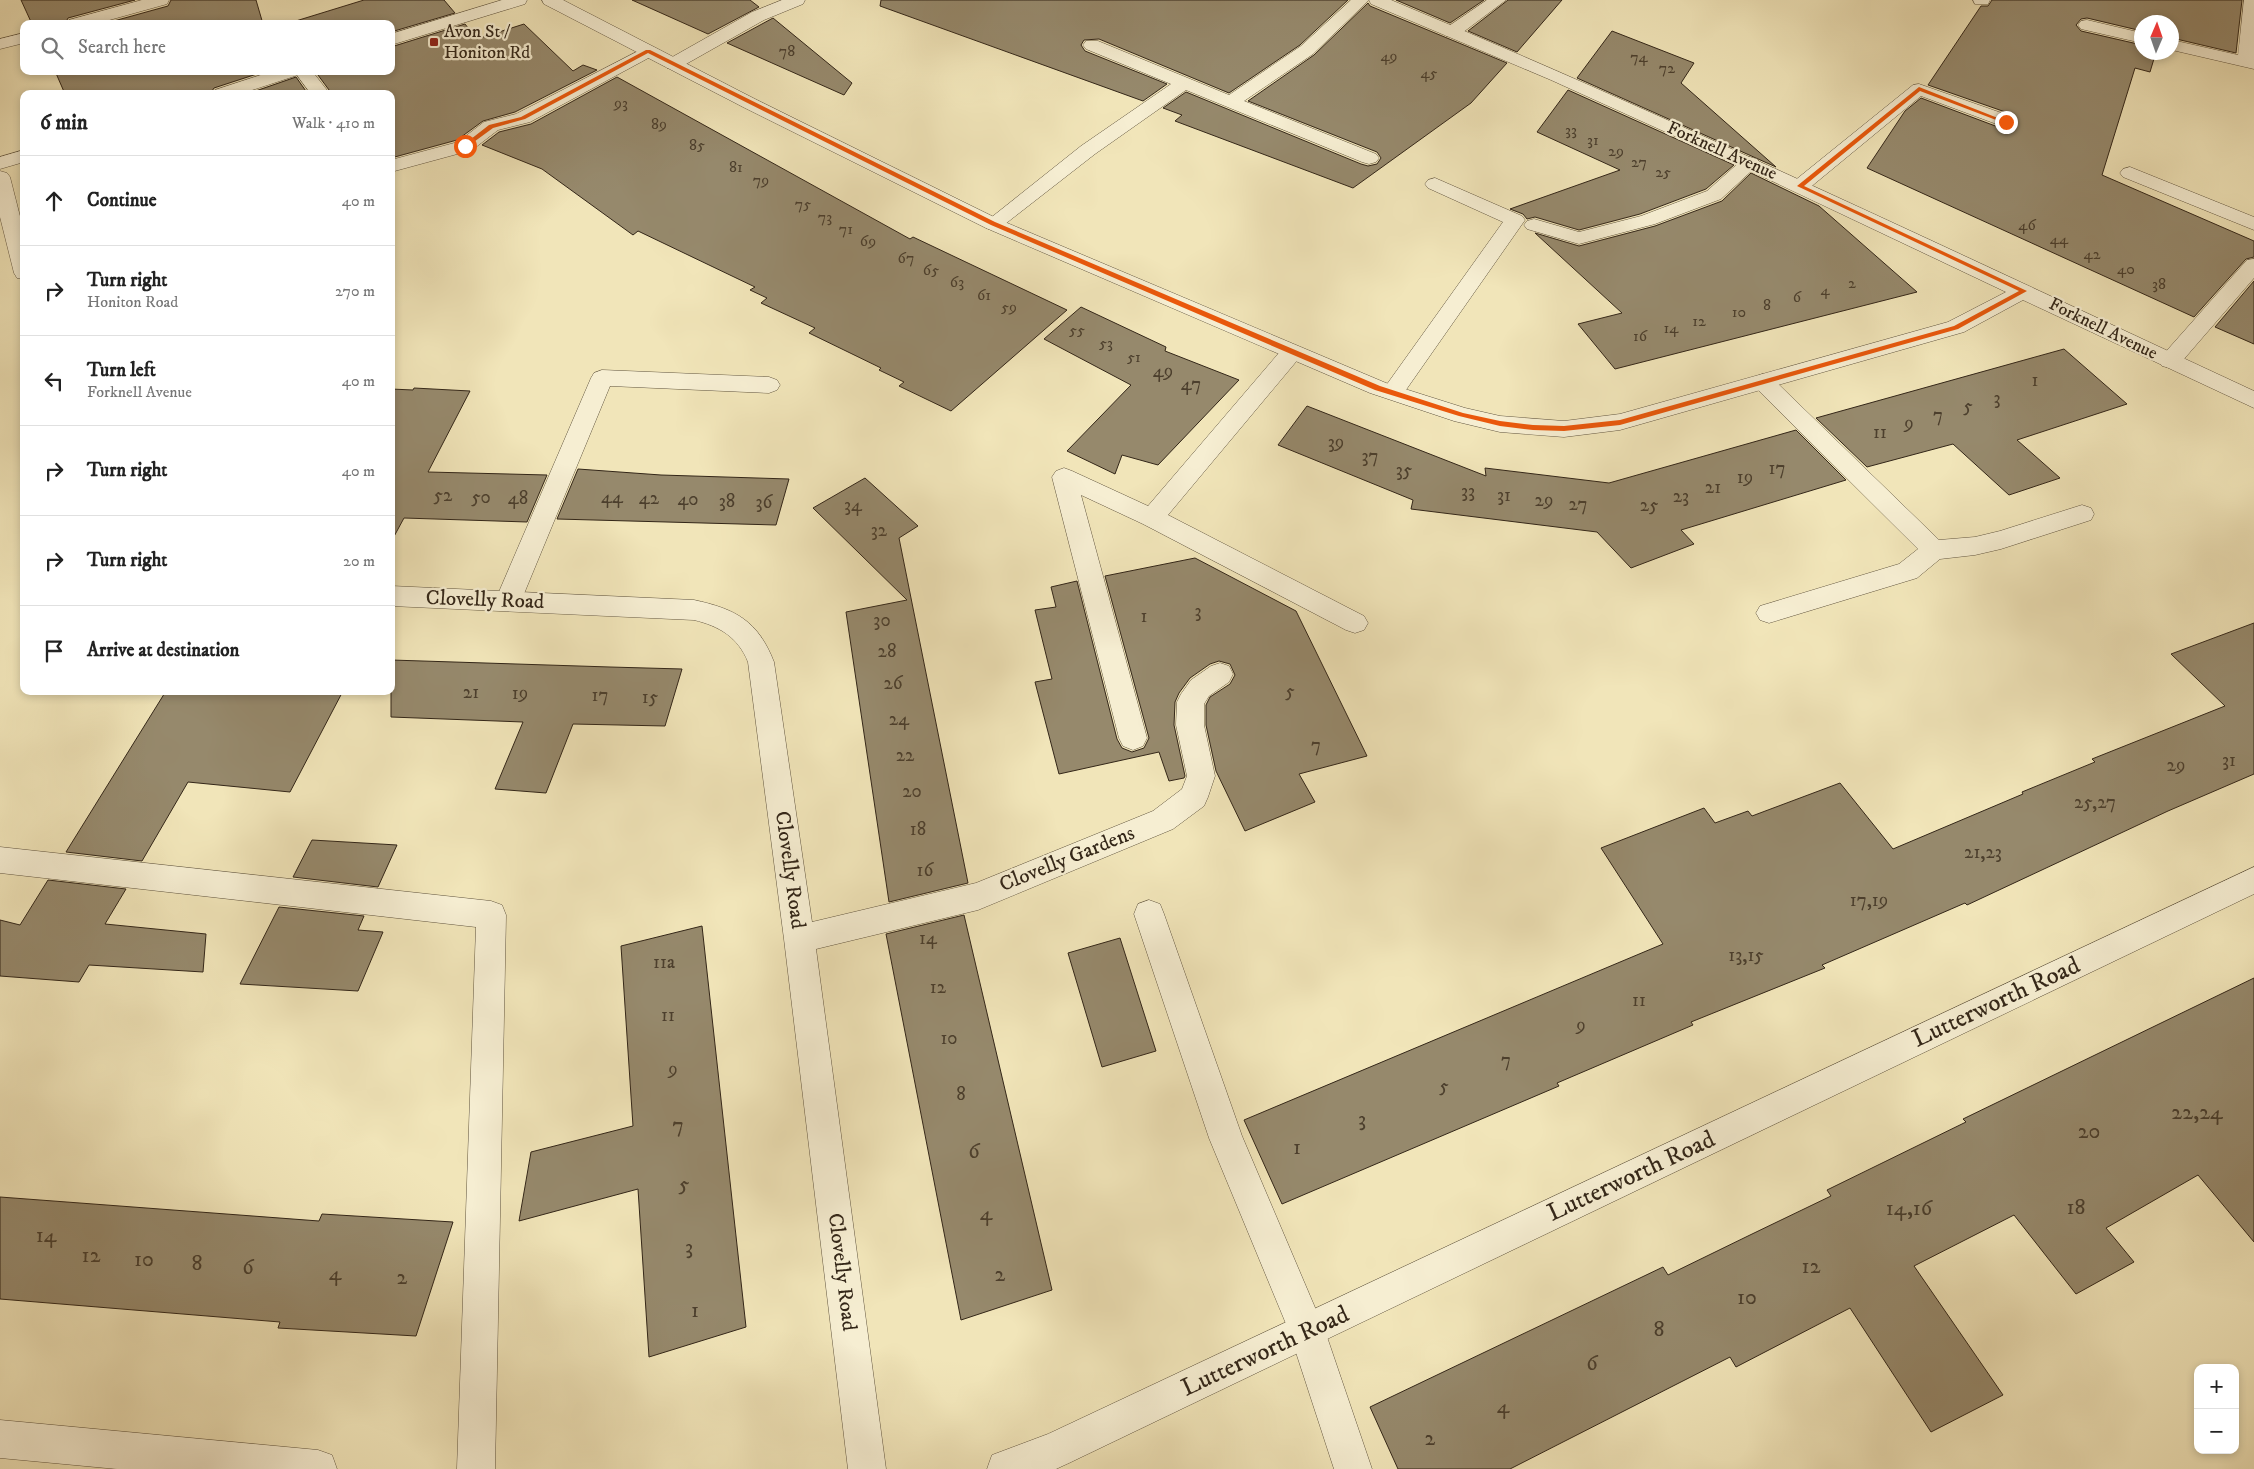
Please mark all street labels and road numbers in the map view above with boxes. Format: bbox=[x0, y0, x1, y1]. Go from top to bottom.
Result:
street label: Forknell Avenue bbox=[1664, 117, 1780, 185]
street label: Forknell Avenue bbox=[2045, 293, 2161, 365]
street label: Clovelly Road bbox=[425, 585, 545, 615]
street label: Clovelly Road bbox=[769, 809, 811, 931]
street label: Clovelly Gardens bbox=[996, 820, 1138, 898]
street label: Lutterworth Road bbox=[1907, 949, 2085, 1054]
street label: Lutterworth Road bbox=[1542, 1123, 1720, 1228]
street label: Clovelly Road bbox=[822, 1212, 862, 1333]
street label: Lutterworth Road bbox=[1176, 1298, 1354, 1403]

